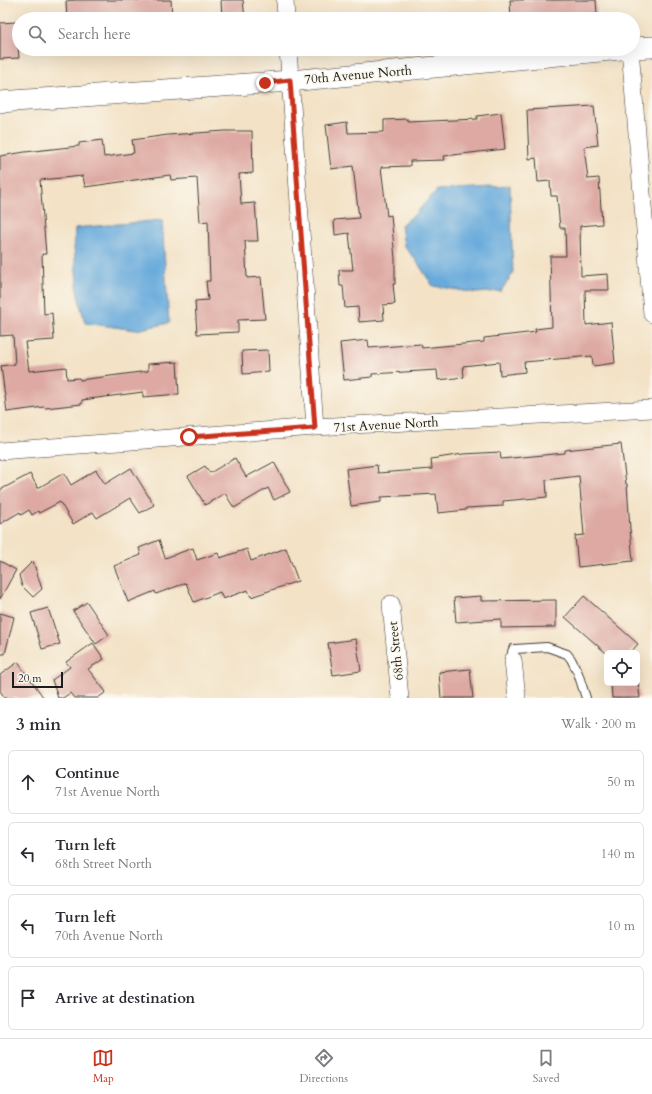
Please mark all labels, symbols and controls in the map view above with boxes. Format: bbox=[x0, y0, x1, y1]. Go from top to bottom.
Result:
search box bbox=[12, 12, 640, 56]
icon: search bbox=[26, 23, 48, 45]
text: Search here bbox=[58, 24, 131, 44]
street label: 70th Avenue North bbox=[304, 61, 413, 89]
route end bbox=[256, 74, 274, 92]
street label: 71st Avenue North bbox=[333, 413, 439, 437]
route start bbox=[180, 428, 198, 446]
street label: 68th Street bbox=[384, 620, 408, 681]
map controls bbox=[604, 650, 640, 686]
button: locate bbox=[604, 650, 640, 686]
scale bar bbox=[12, 670, 63, 689]
text: 20 m bbox=[18, 671, 42, 686]
text: 3 min bbox=[16, 713, 61, 736]
text: Walk · 200 m bbox=[561, 715, 636, 733]
text: Continue bbox=[55, 763, 120, 783]
icon: ahead bbox=[17, 771, 39, 793]
text: 50 m bbox=[607, 773, 635, 791]
text: 71st Avenue North bbox=[55, 783, 160, 801]
text: Turn left bbox=[55, 835, 116, 855]
icon: left bbox=[17, 843, 39, 865]
text: 140 m bbox=[601, 845, 635, 863]
text: 68th Street North bbox=[55, 855, 152, 873]
text: Turn left bbox=[55, 907, 116, 927]
icon: left bbox=[17, 915, 39, 937]
text: 10 m bbox=[607, 917, 635, 935]
text: 70th Avenue North bbox=[55, 927, 163, 945]
icon: arrive bbox=[17, 987, 39, 1009]
text: Arrive at destination bbox=[55, 988, 195, 1008]
tab: Map bbox=[92, 1047, 114, 1086]
tab: Directions bbox=[299, 1047, 348, 1086]
tab: Saved bbox=[533, 1047, 560, 1086]

